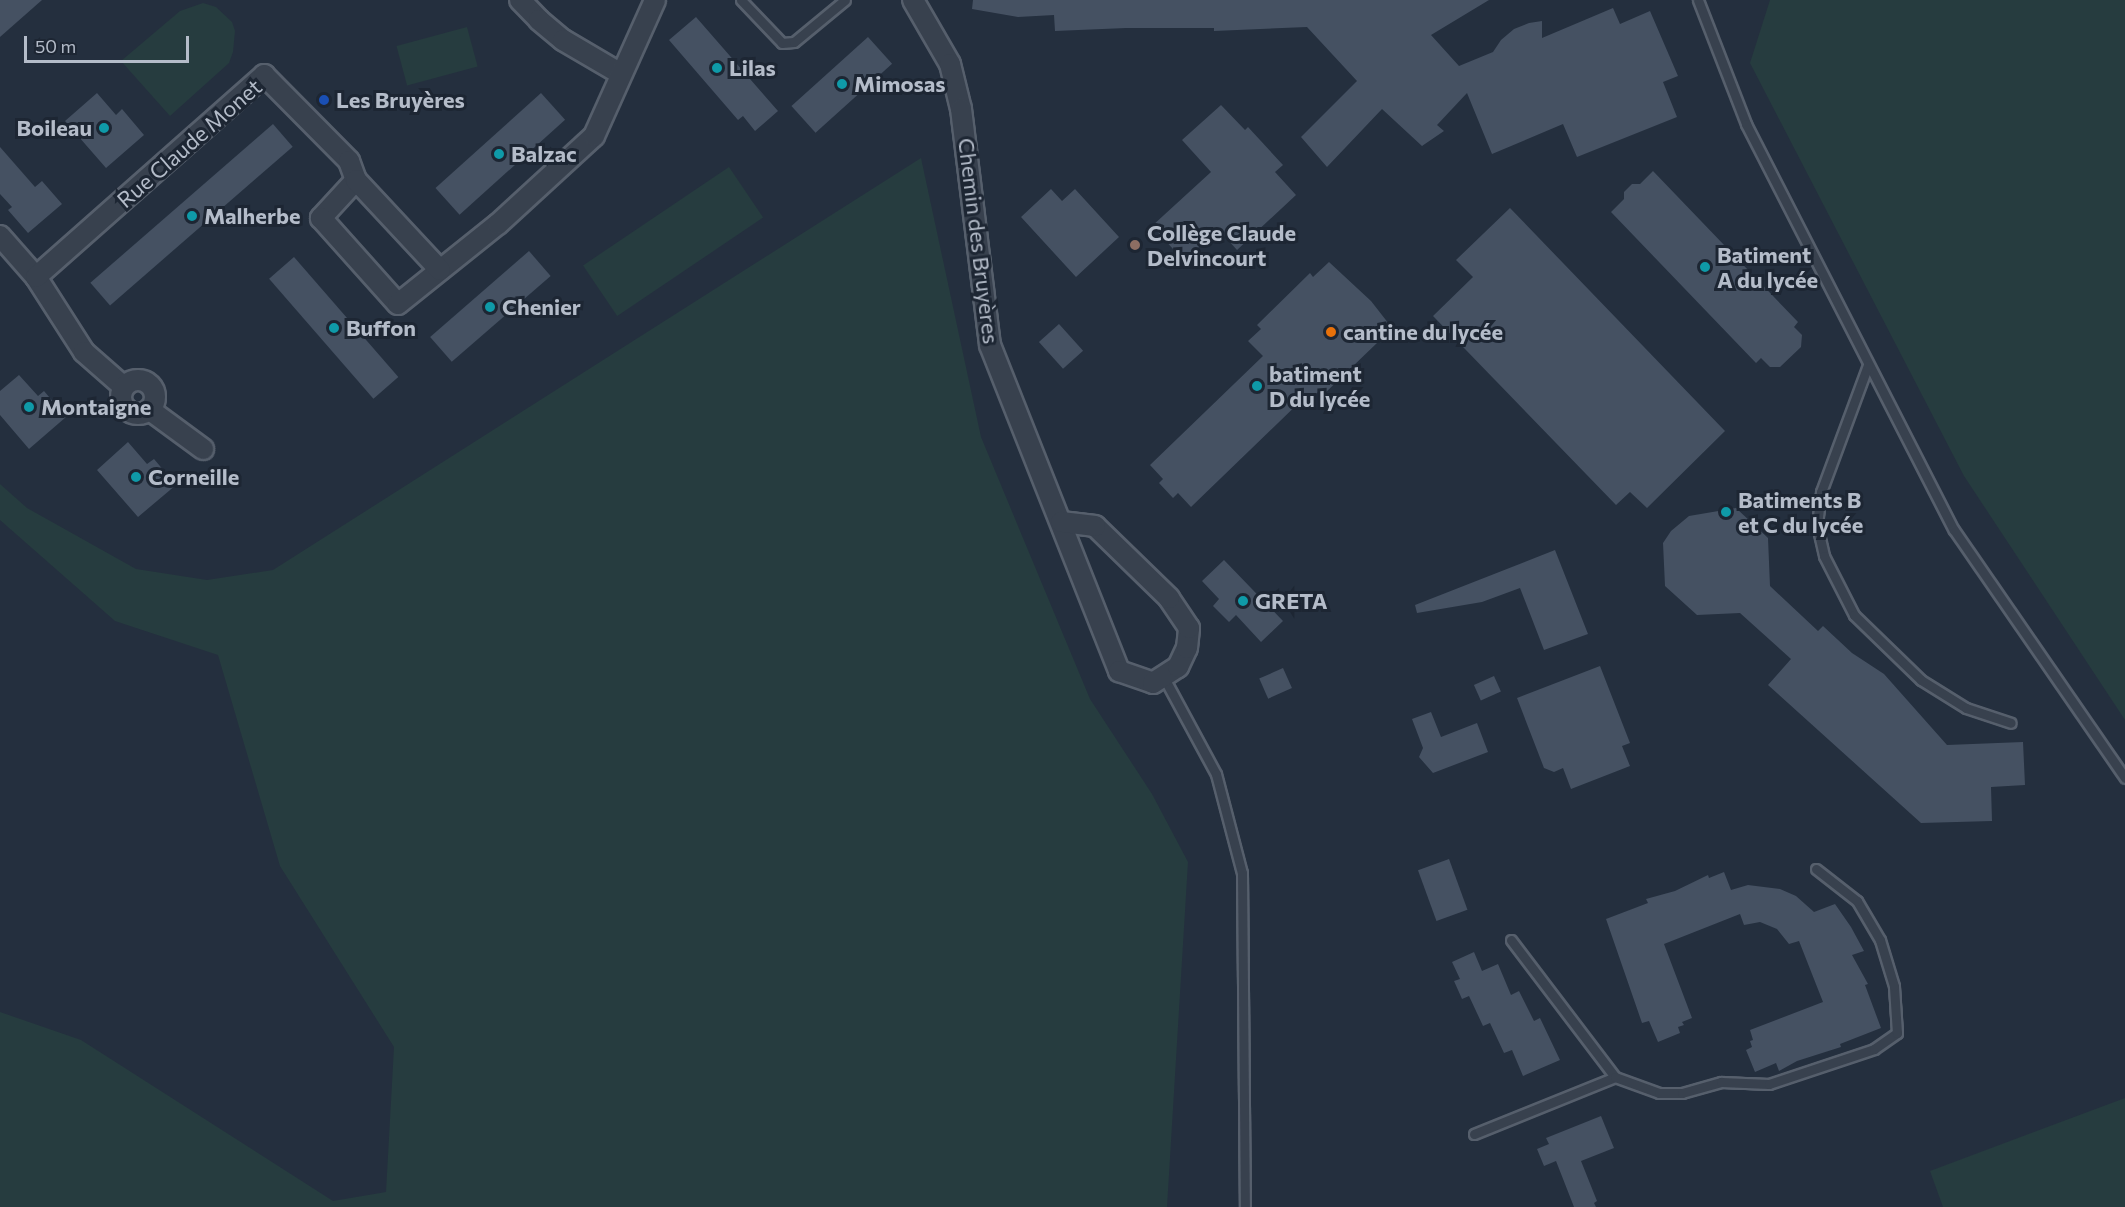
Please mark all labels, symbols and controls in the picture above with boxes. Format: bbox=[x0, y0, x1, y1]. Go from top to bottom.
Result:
scale bar bbox=[27, 24, 192, 62]
text: 50 m bbox=[35, 35, 76, 57]
place label: Lilas bbox=[729, 55, 776, 81]
marker: Lilas bbox=[710, 61, 724, 75]
place label: Mimosas bbox=[854, 71, 946, 97]
street label: Rue Claude Monet bbox=[111, 73, 267, 213]
marker: Mimosas bbox=[835, 77, 849, 91]
place label: Les Bruyères bbox=[336, 87, 465, 113]
marker: Les Bruyères bbox=[317, 93, 331, 107]
place label: Boileau bbox=[16, 115, 92, 141]
marker: Boileau bbox=[97, 121, 111, 135]
street label: Chemin des Bruyères bbox=[953, 136, 1005, 346]
place label: Balzac bbox=[511, 141, 577, 167]
marker: Balzac bbox=[492, 147, 506, 161]
place label: Malherbe bbox=[204, 203, 301, 229]
marker: Malherbe bbox=[185, 209, 199, 223]
place label: Collège Claude Delvincourt bbox=[1147, 219, 1296, 270]
marker: Collège Claude Delvincourt bbox=[1128, 238, 1142, 252]
place label: Batiment A du lycée bbox=[1717, 241, 1818, 292]
marker: Batiment A du lycée bbox=[1698, 260, 1712, 274]
place label: Chenier bbox=[502, 294, 581, 320]
marker: Chenier bbox=[483, 300, 497, 314]
place label: Buffon bbox=[346, 315, 416, 341]
place label: cantine du lycée bbox=[1343, 319, 1503, 345]
marker: Buffon bbox=[327, 321, 341, 335]
marker: cantine du lycée bbox=[1324, 325, 1338, 339]
place label: batiment D du lycée bbox=[1269, 360, 1370, 412]
marker: batiment D du lycée bbox=[1250, 379, 1264, 393]
place label: Montaigne bbox=[41, 394, 151, 420]
marker: Montaigne bbox=[22, 400, 36, 414]
place label: Corneille bbox=[148, 464, 239, 490]
marker: Corneille bbox=[129, 470, 143, 484]
place label: Batiments B et C du lycée bbox=[1738, 486, 1863, 538]
marker: Batiments B et C du lycée bbox=[1719, 505, 1733, 519]
place label: GRETA bbox=[1255, 588, 1328, 614]
marker: GRETA bbox=[1236, 594, 1250, 608]

